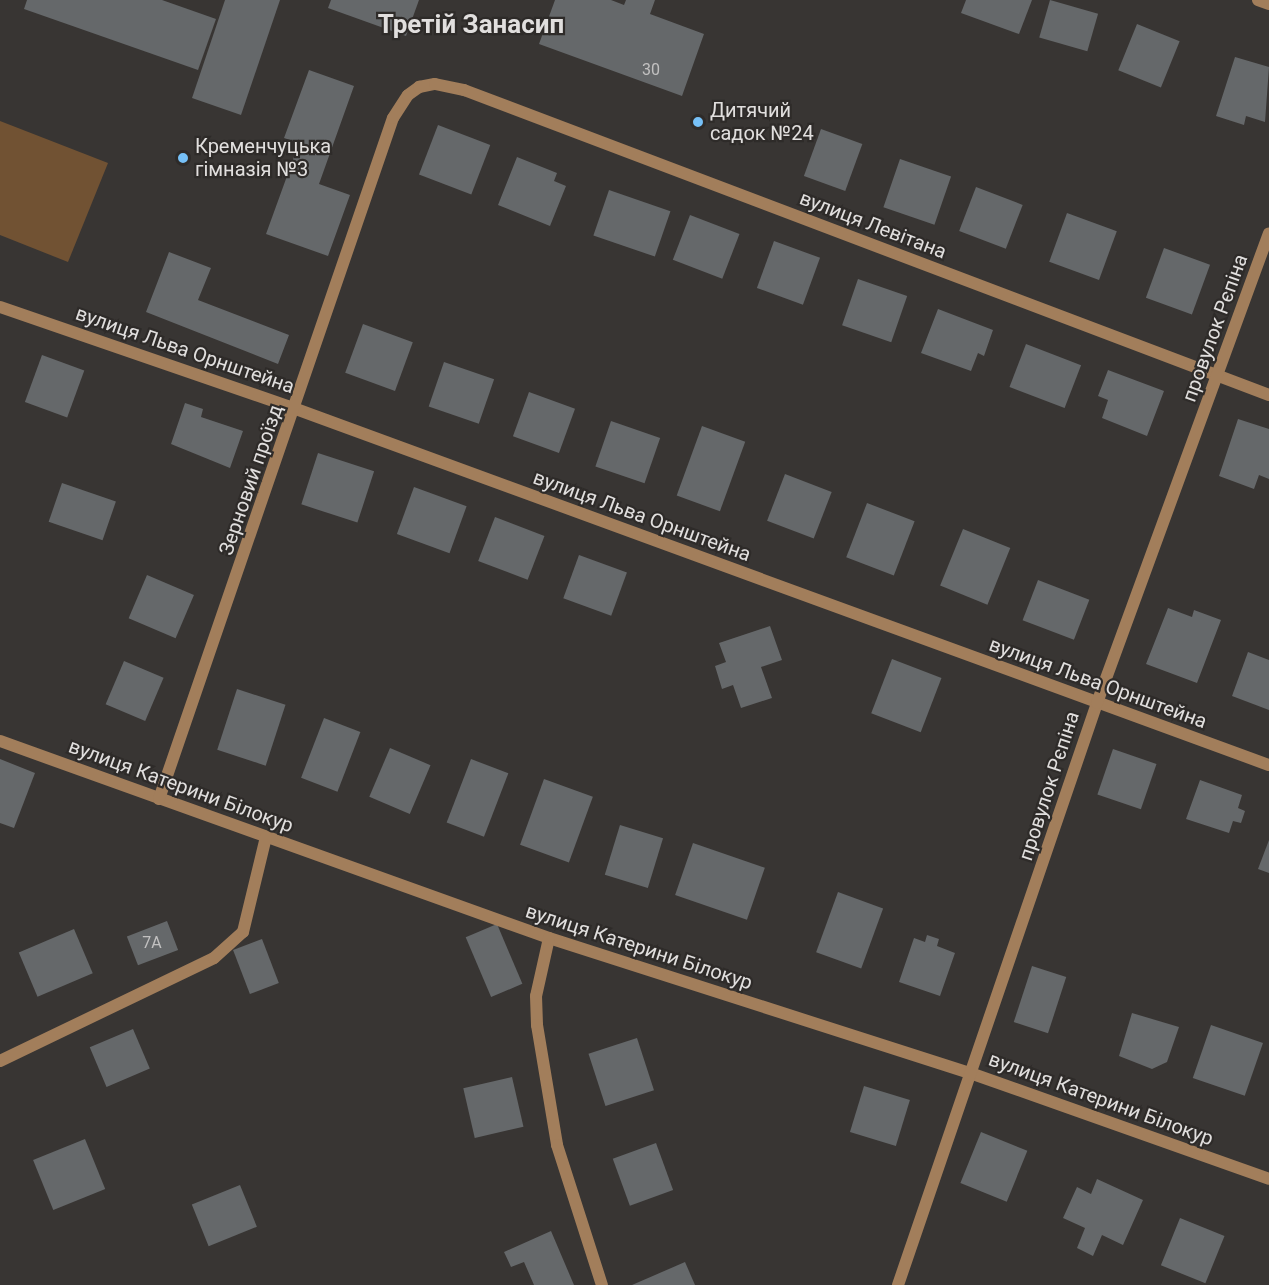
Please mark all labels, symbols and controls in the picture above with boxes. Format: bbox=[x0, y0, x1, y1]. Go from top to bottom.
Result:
district label: Третій Занасип bbox=[378, 9, 564, 41]
house number: 30 bbox=[642, 60, 660, 80]
place label: Дитячий садок №24 bbox=[710, 98, 814, 145]
marker: Дитячий садок №24 bbox=[691, 115, 705, 129]
place label: Кременчуцька гімназія №3 bbox=[195, 134, 331, 181]
marker: Кременчуцька гімназія №3 bbox=[176, 151, 190, 165]
street label: вулиця Левітана bbox=[796, 186, 950, 264]
street label: провулок Рєпіна bbox=[1177, 251, 1253, 405]
street label: вулиця Льва Орнштейна bbox=[72, 301, 298, 399]
street label: Зерновий проїзд bbox=[214, 402, 288, 558]
street label: вулиця Льва Орнштейна bbox=[530, 465, 754, 567]
street label: вулиця Льва Орнштейна bbox=[986, 632, 1210, 734]
street label: провулок Рєпіна bbox=[1014, 708, 1084, 864]
street label: вулиця Катерини Білокур bbox=[65, 734, 297, 838]
street label: вулиця Катерини Білокур bbox=[523, 899, 755, 995]
house number: 7А bbox=[142, 933, 162, 953]
street label: вулиця Катерини Білокур bbox=[985, 1047, 1217, 1151]

